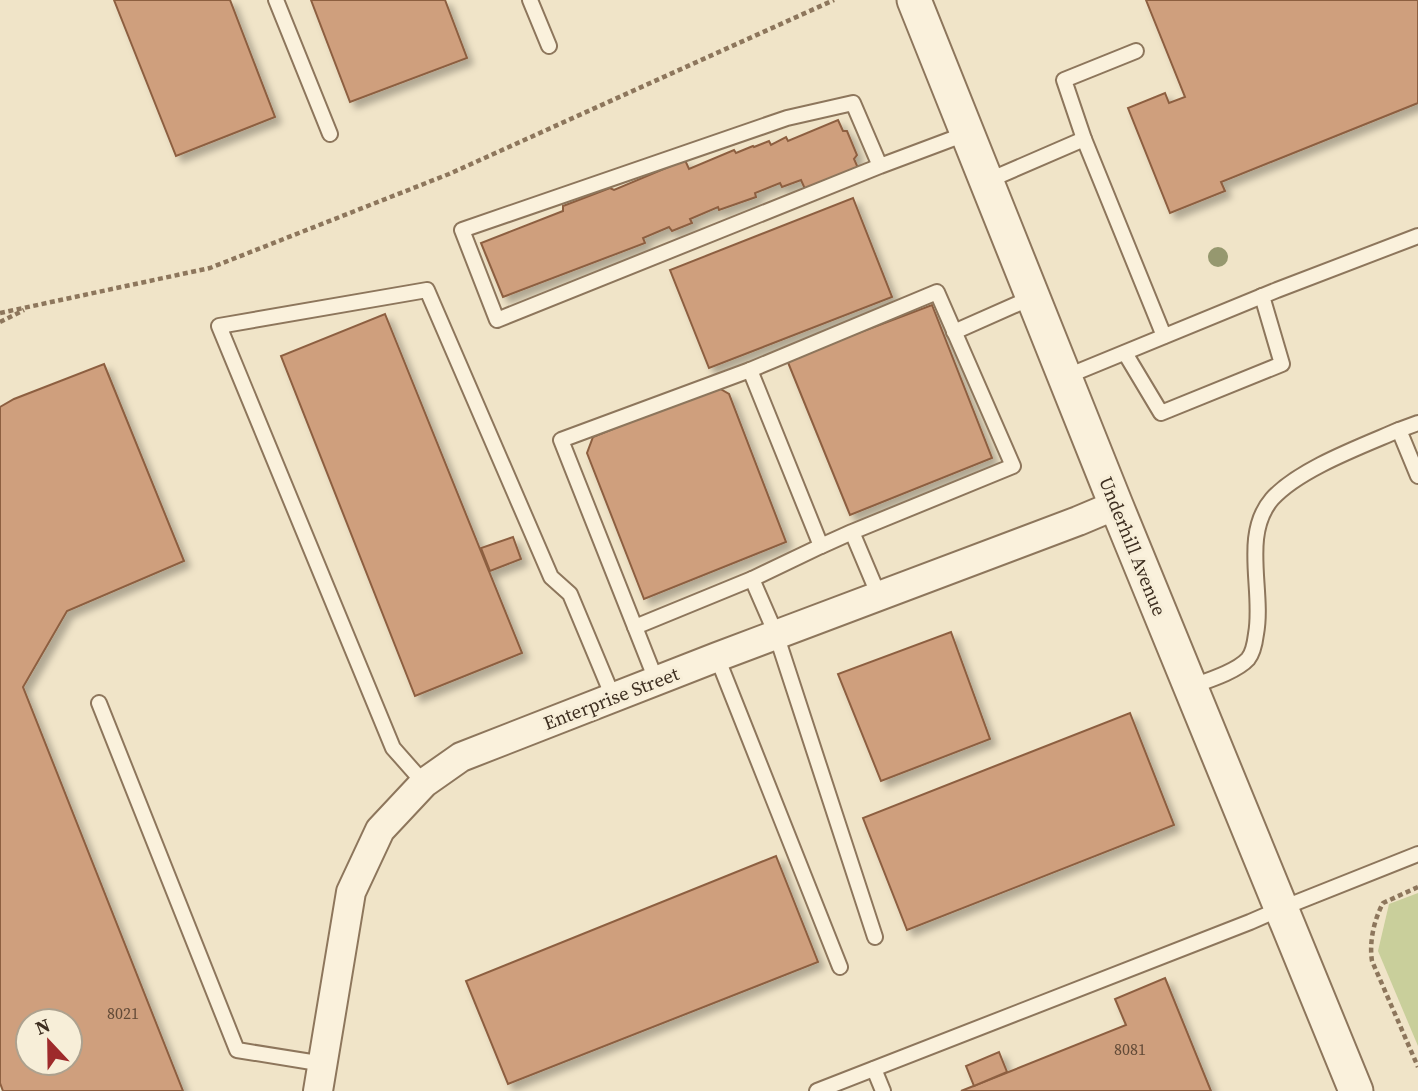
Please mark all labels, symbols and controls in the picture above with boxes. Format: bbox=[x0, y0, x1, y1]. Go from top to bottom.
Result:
street label: Underhill Avenue bbox=[1093, 472, 1173, 620]
street label: Enterprise Street bbox=[540, 660, 683, 736]
house number: 8021 bbox=[107, 1002, 139, 1024]
north arrow bbox=[14, 1007, 84, 1077]
text: N bbox=[31, 1012, 54, 1041]
house number: 8081 bbox=[1114, 1038, 1146, 1060]

